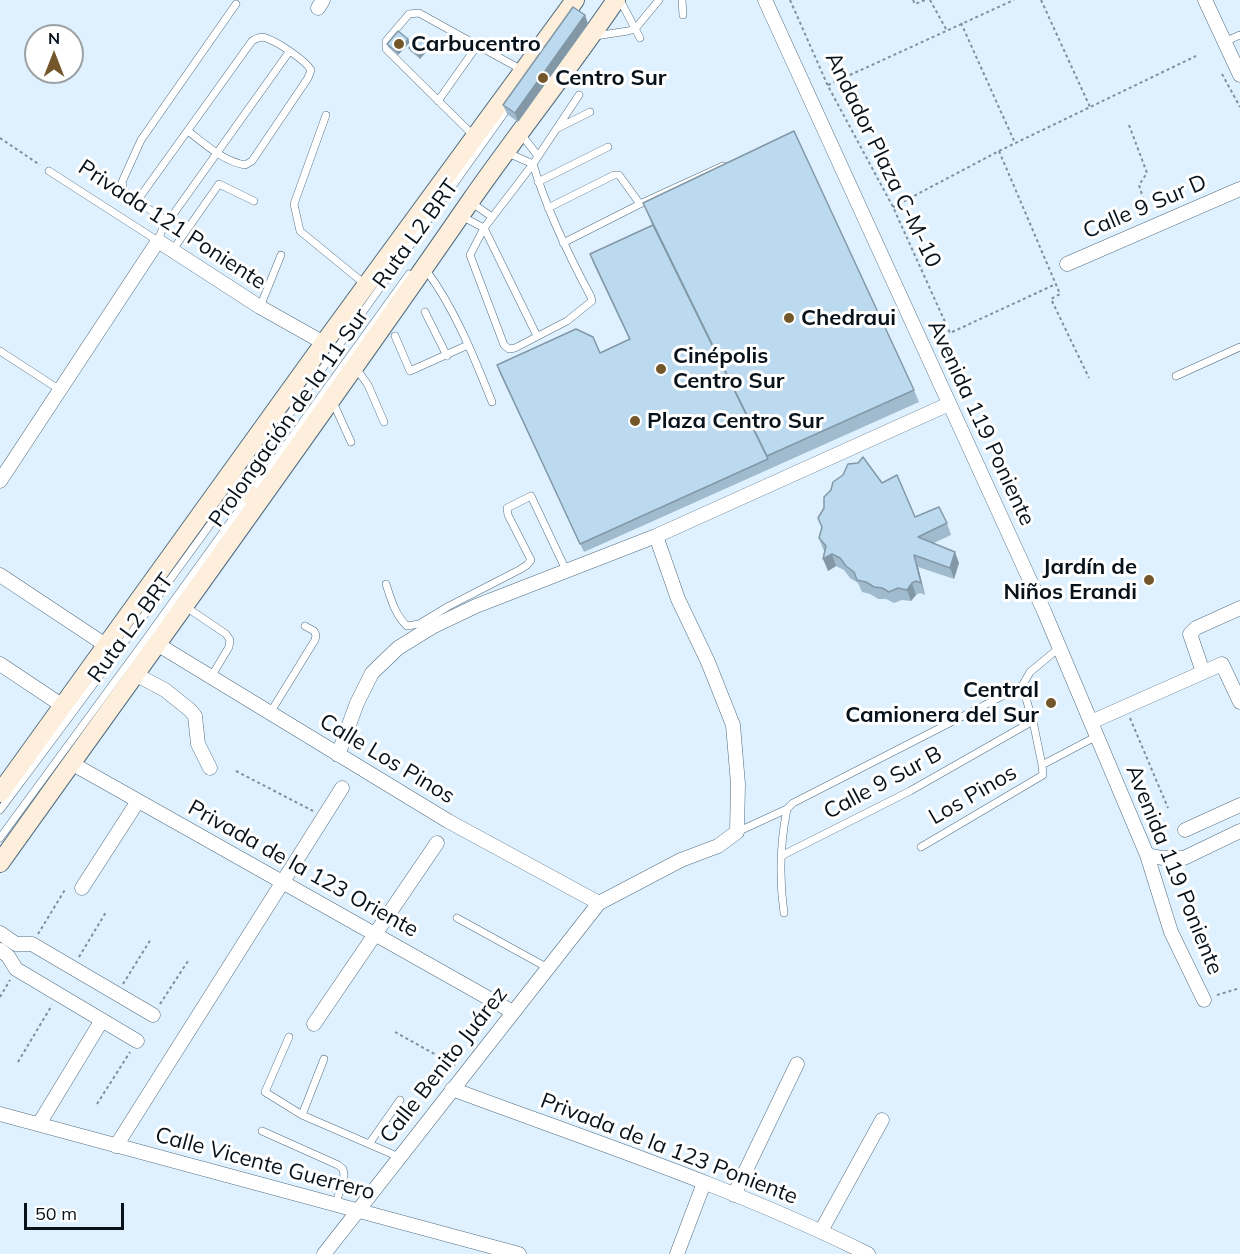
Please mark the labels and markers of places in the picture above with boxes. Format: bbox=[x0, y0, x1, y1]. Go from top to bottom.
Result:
place label: Carbucentro bbox=[411, 31, 541, 57]
marker: Carbucentro bbox=[392, 37, 406, 51]
place label: Centro Sur bbox=[555, 65, 666, 91]
marker: Centro Sur bbox=[536, 71, 550, 85]
place label: Chedraui bbox=[801, 305, 896, 331]
marker: Chedraui bbox=[782, 311, 796, 325]
place label: Cinépolis Centro Sur bbox=[673, 343, 784, 394]
marker: Cinépolis Centro Sur bbox=[654, 362, 668, 376]
place label: Plaza Centro Sur bbox=[647, 408, 824, 434]
marker: Plaza Centro Sur bbox=[628, 414, 642, 428]
place label: Jardín de Niños Erandi bbox=[1003, 554, 1137, 606]
marker: Jardín de Niños Erandi bbox=[1142, 573, 1156, 587]
place label: Central Camionera del Sur bbox=[845, 677, 1039, 728]
marker: Central Camionera del Sur bbox=[1044, 696, 1058, 710]

